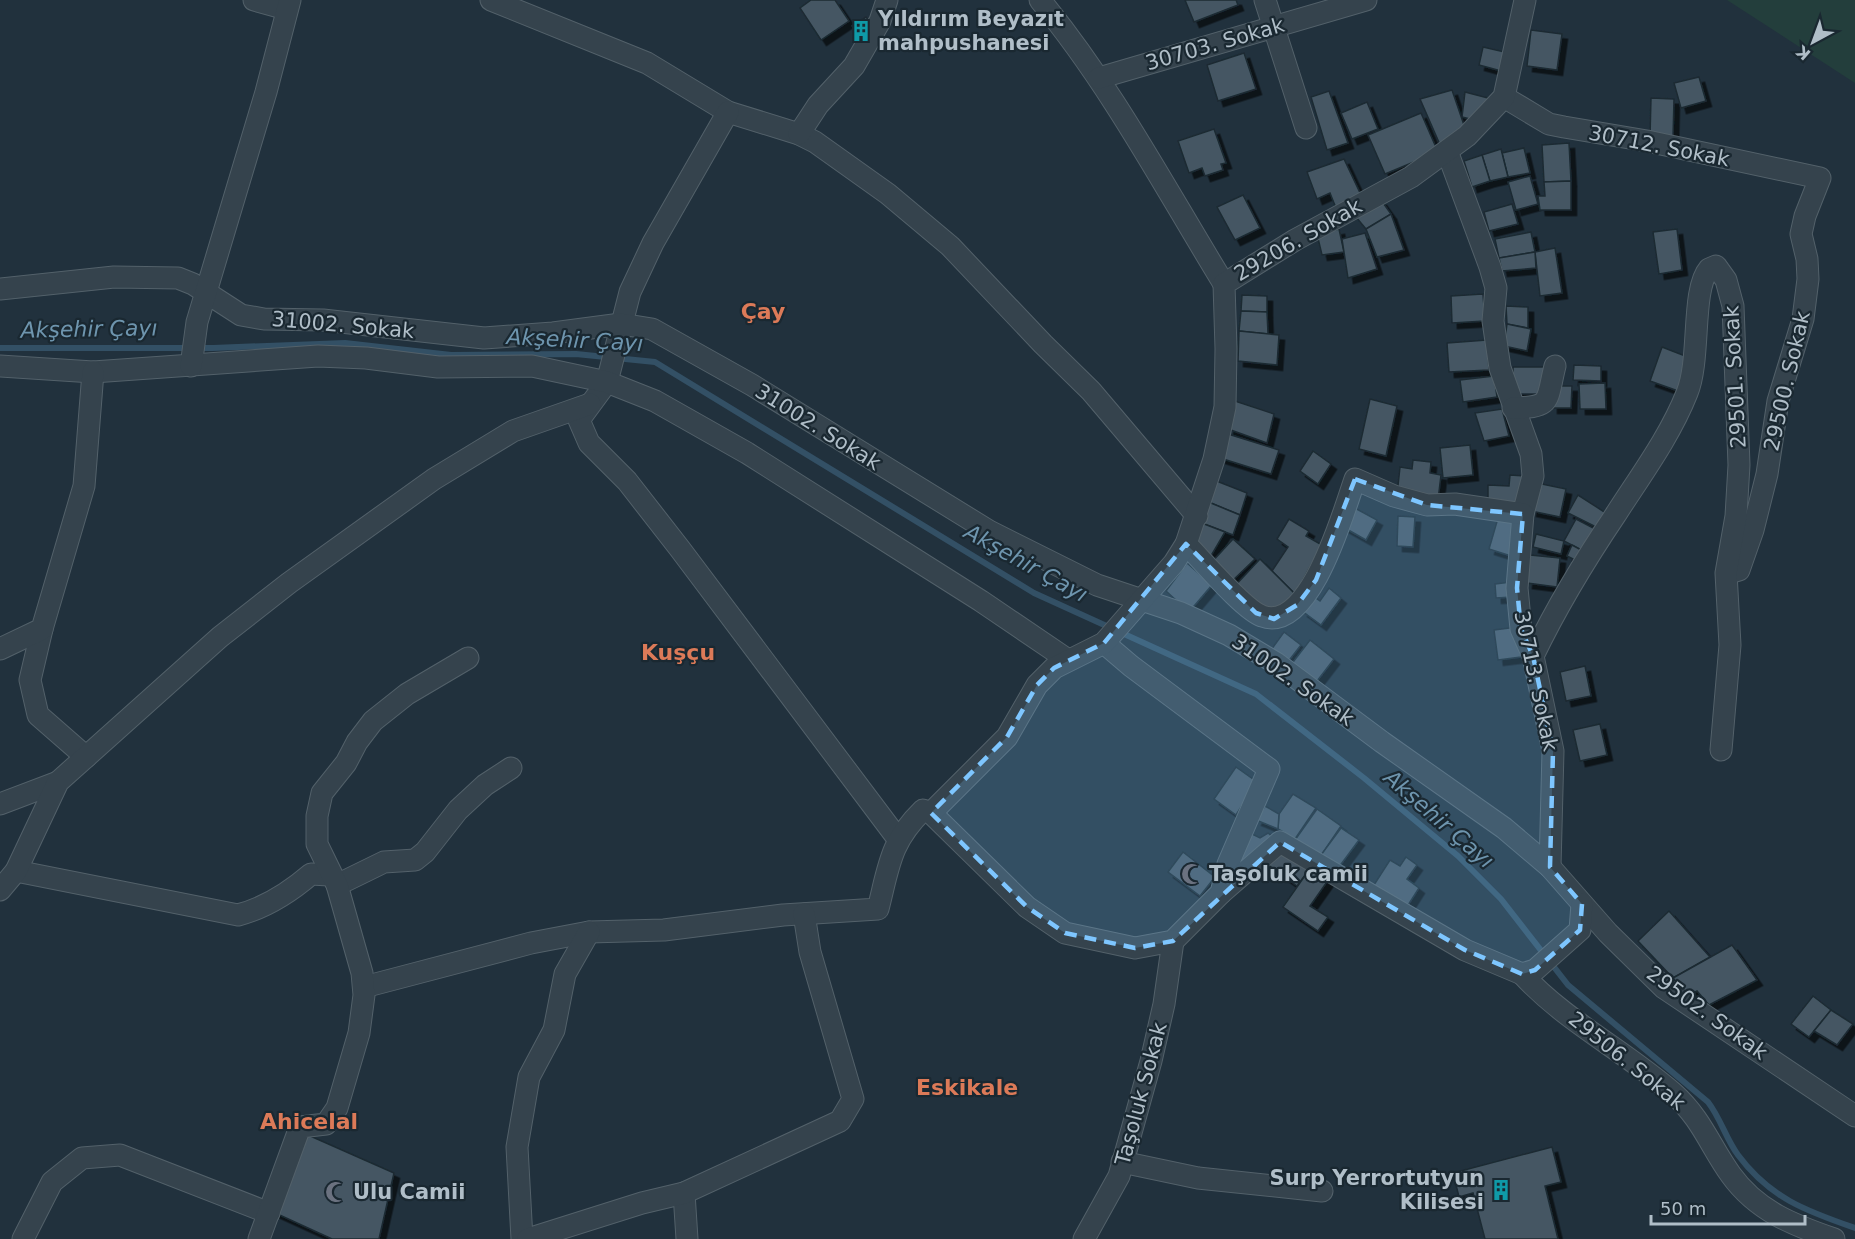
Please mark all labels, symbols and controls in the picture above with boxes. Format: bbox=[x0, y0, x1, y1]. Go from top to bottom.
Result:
place label: Yıldırım Beyazıt mahpushanesi bbox=[877, 7, 1064, 55]
north arrow bbox=[1783, 12, 1843, 72]
street label: 30703. Sokak bbox=[1143, 13, 1288, 75]
building icon: Yıldırım Beyazıt mahpushanesi bbox=[849, 19, 873, 43]
text: K bbox=[1792, 41, 1814, 64]
street label: 30712. Sokak bbox=[1586, 121, 1732, 172]
street label: 29206. Sokak bbox=[1230, 193, 1367, 286]
district label: Çay bbox=[741, 299, 785, 324]
street label: 29501. Sokak bbox=[1719, 304, 1751, 449]
street label: 31002. Sokak bbox=[271, 307, 416, 343]
street label: 29500. Sokak bbox=[1759, 308, 1815, 453]
water label: Akşehir Çayı bbox=[18, 315, 158, 343]
water label: Akşehir Çayı bbox=[504, 324, 644, 356]
street label: 31002. Sokak bbox=[751, 379, 886, 476]
water label: Akşehir Çayı bbox=[958, 518, 1092, 607]
street label: 30713. Sokak bbox=[1509, 608, 1563, 754]
street label: 31002. Sokak bbox=[1227, 629, 1359, 731]
district label: Kuşçu bbox=[641, 640, 715, 665]
water label: Akşehir Çayı bbox=[1378, 763, 1499, 873]
mosque icon: Taşoluk camii bbox=[1180, 862, 1204, 886]
place label: Taşoluk camii bbox=[1209, 862, 1368, 886]
street label: 29502. Sokak bbox=[1642, 961, 1773, 1065]
street label: 29506. Sokak bbox=[1564, 1007, 1691, 1116]
street label: Taşoluk Sokak bbox=[1110, 1019, 1172, 1169]
district label: Eskikale bbox=[916, 1075, 1018, 1100]
district label: Ahicelal bbox=[260, 1109, 358, 1134]
place label: Surp Yerrortutyun Kilisesi bbox=[1270, 1166, 1484, 1214]
building icon: Surp Yerrortutyun Kilisesi bbox=[1489, 1178, 1513, 1202]
mosque icon: Ulu Camii bbox=[324, 1180, 348, 1204]
place label: Ulu Camii bbox=[353, 1180, 465, 1204]
scale bar bbox=[1651, 1188, 1806, 1226]
text: 50 m bbox=[1660, 1198, 1706, 1219]

